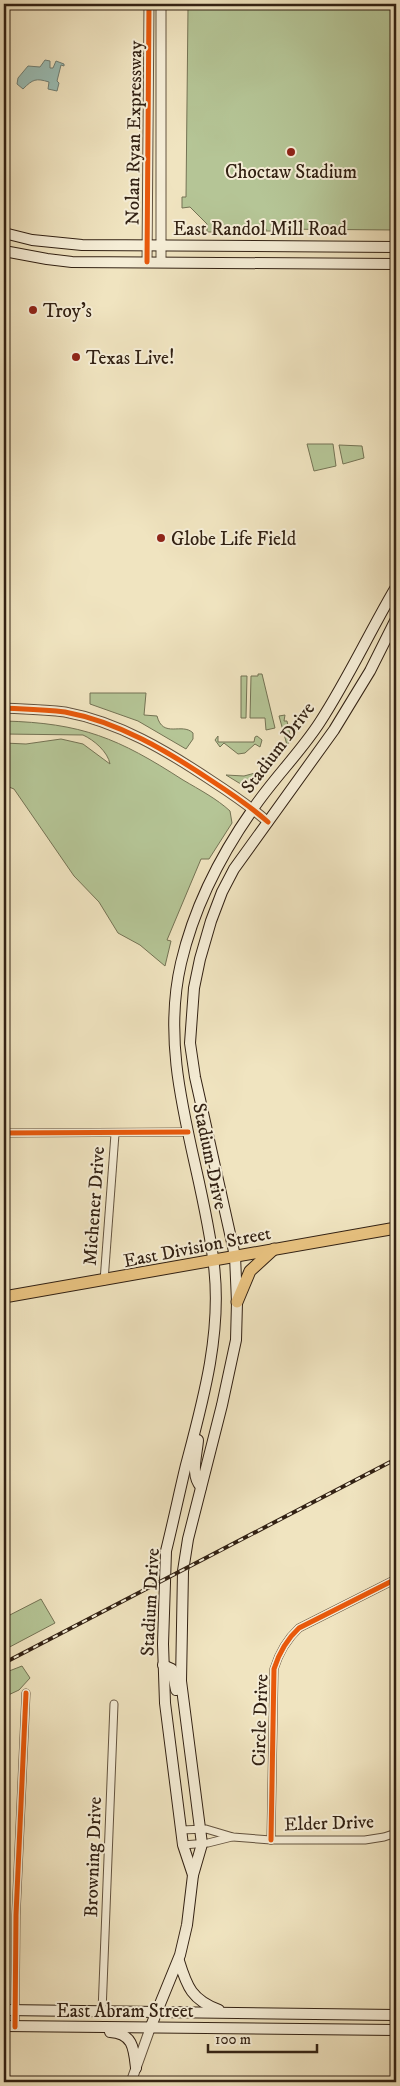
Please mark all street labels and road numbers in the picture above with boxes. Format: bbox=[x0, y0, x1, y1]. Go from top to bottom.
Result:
street label: Nolan Ryan Expressway bbox=[121, 40, 148, 226]
street label: East Randol Mill Road bbox=[173, 218, 348, 241]
street label: Stadium Drive bbox=[236, 698, 320, 798]
street label: Stadium Drive bbox=[187, 1101, 232, 1212]
street label: Michener Drive bbox=[79, 1146, 110, 1266]
street label: East Division Street bbox=[122, 1222, 273, 1273]
street label: Stadium Drive bbox=[136, 1547, 165, 1657]
street label: Circle Drive bbox=[247, 1673, 274, 1767]
street label: Browning Drive bbox=[80, 1796, 107, 1918]
street label: Elder Drive bbox=[284, 1810, 375, 1837]
street label: East Abram Street bbox=[56, 2000, 194, 2023]

